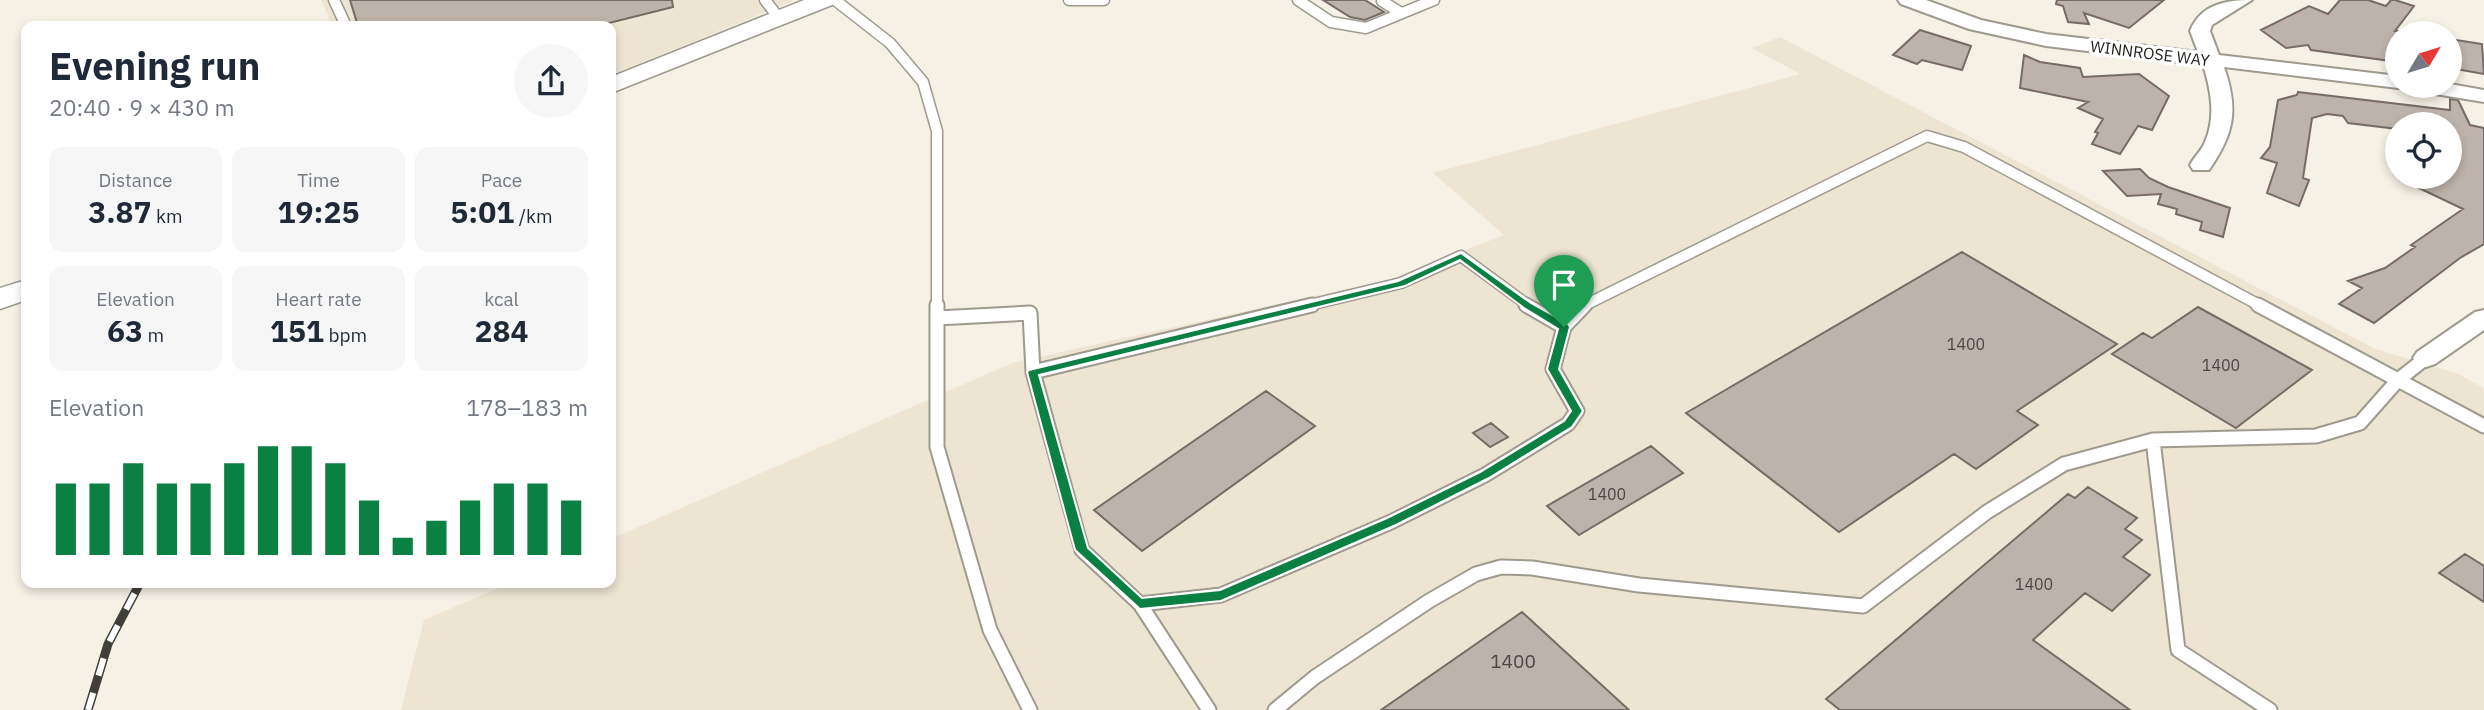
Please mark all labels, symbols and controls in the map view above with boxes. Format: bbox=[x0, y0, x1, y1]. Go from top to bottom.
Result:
north arrow bbox=[2385, 21, 2462, 98]
map controls bbox=[2385, 21, 2462, 189]
street label: WINNROSE WAY bbox=[2089, 36, 2211, 70]
text: Evening run bbox=[49, 41, 260, 90]
button: share bbox=[514, 44, 588, 118]
text: 20:40 · 9 × 430 m bbox=[49, 92, 235, 122]
button: locate bbox=[2385, 112, 2462, 189]
text: Distance bbox=[98, 168, 173, 192]
text: Time bbox=[297, 168, 340, 192]
text: Pace bbox=[481, 168, 522, 192]
text: 3.87 bbox=[88, 192, 152, 231]
text: 19:25 bbox=[278, 192, 359, 231]
text: 5:01 bbox=[450, 192, 514, 231]
text: km bbox=[152, 204, 183, 228]
text: /km bbox=[514, 204, 553, 228]
pin bbox=[1534, 255, 1594, 327]
icon: arrive bbox=[1545, 266, 1583, 304]
text: Elevation bbox=[96, 287, 175, 311]
text: Heart rate bbox=[275, 287, 362, 311]
text: kcal bbox=[484, 287, 519, 311]
text: 63 bbox=[107, 311, 143, 350]
text: 151 bbox=[270, 311, 324, 350]
text: 284 bbox=[475, 311, 529, 350]
text: m bbox=[143, 323, 164, 347]
text: bpm bbox=[324, 323, 367, 347]
house number: 1400 bbox=[1947, 334, 1985, 354]
house number: 1400 bbox=[2202, 355, 2240, 375]
text: Elevation bbox=[49, 392, 144, 422]
text: 178–183 m bbox=[466, 392, 588, 422]
house number: 1400 bbox=[1588, 484, 1626, 504]
house number: 1400 bbox=[2015, 574, 2053, 594]
house number: 1400 bbox=[1490, 649, 1536, 673]

